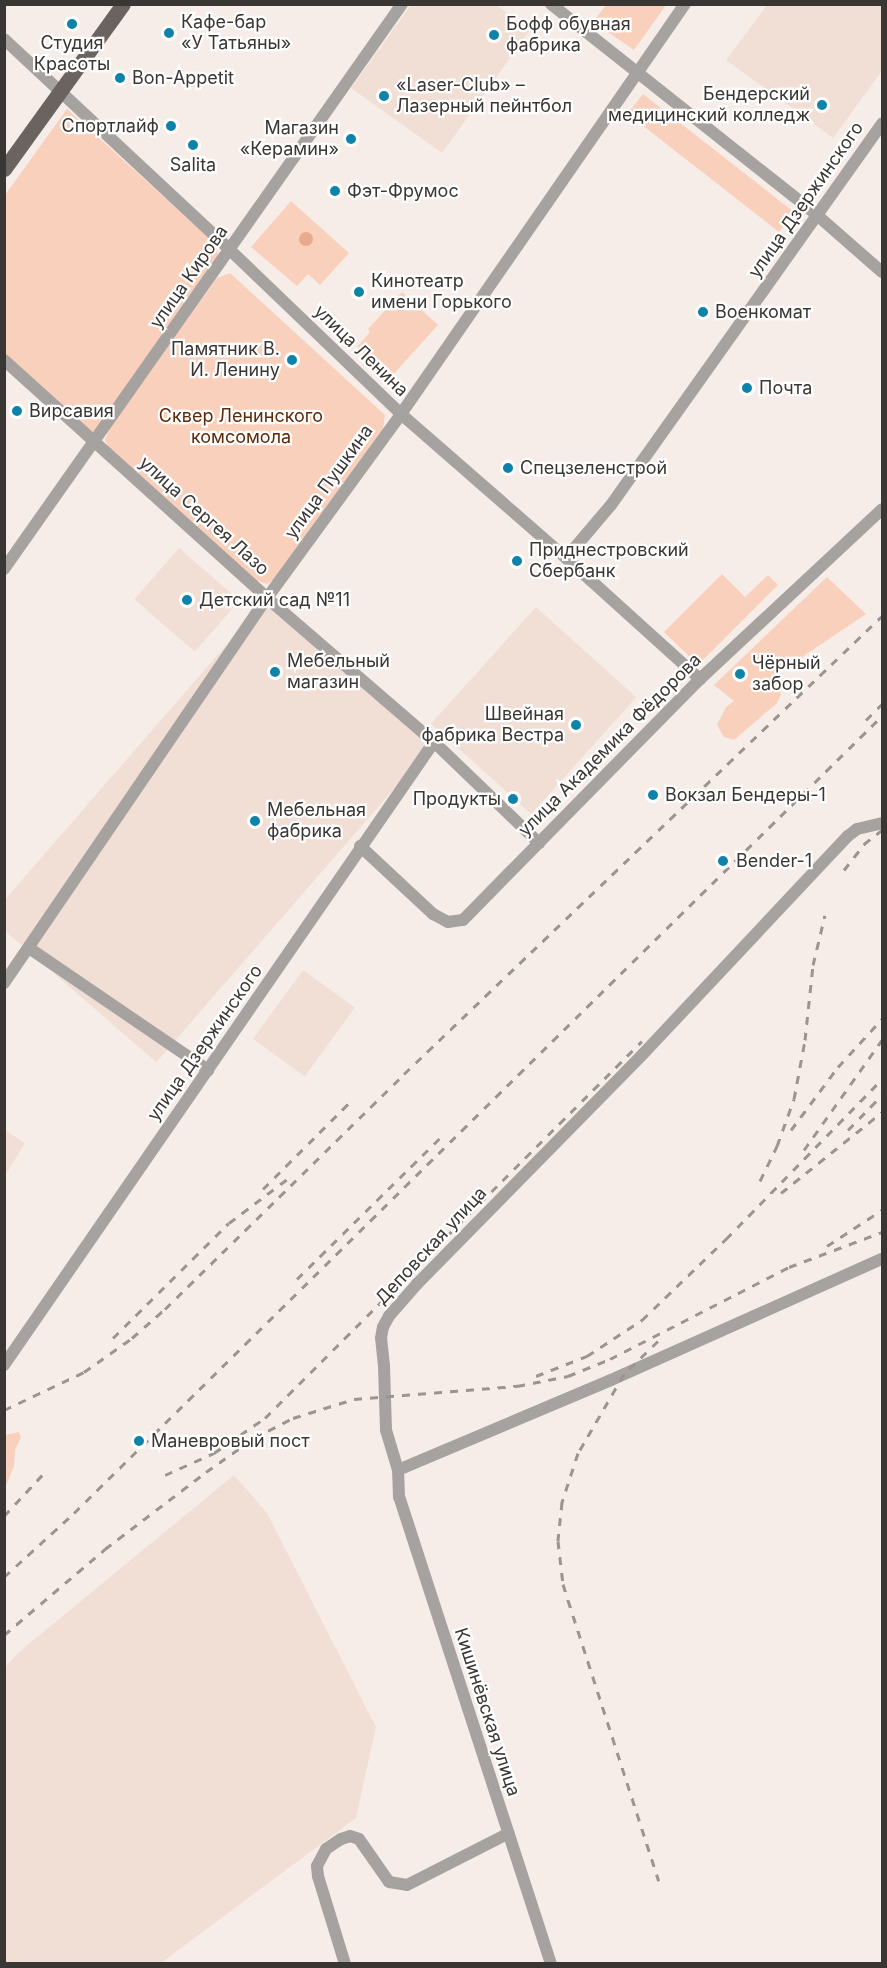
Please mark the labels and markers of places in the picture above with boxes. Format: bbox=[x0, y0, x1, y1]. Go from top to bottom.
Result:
place label: Кафе-бар «У Татьяны» bbox=[181, 12, 291, 54]
place label: Бофф обувная фабрика bbox=[506, 14, 631, 57]
marker: Студия Красоты bbox=[65, 17, 79, 31]
marker: Кафе-бар «У Татьяны» bbox=[162, 26, 176, 40]
marker: Бофф обувная фабрика bbox=[487, 28, 501, 42]
place label: Студия Красоты bbox=[34, 33, 110, 76]
place label: Bon-Appetit bbox=[132, 67, 234, 89]
marker: Bon-Appetit bbox=[113, 71, 127, 85]
place label: «Laser-Club» – Лазерный пейнтбол bbox=[396, 75, 572, 118]
place label: Бендерский медицинский колледж bbox=[608, 84, 810, 127]
marker: «Laser-Club» – Лазерный пейнтбол bbox=[377, 89, 391, 103]
marker: Бендерский медицинский колледж bbox=[815, 98, 829, 112]
place label: Спортлайф bbox=[62, 115, 159, 137]
place label: Магазин «Керамин» bbox=[240, 118, 339, 160]
marker: Спортлайф bbox=[164, 119, 178, 133]
marker: Магазин «Керамин» bbox=[344, 132, 358, 146]
marker: Salita bbox=[186, 138, 200, 152]
place label: Salita bbox=[170, 154, 216, 176]
place label: Фэт-Фрумос bbox=[347, 180, 459, 202]
marker: Фэт-Фрумос bbox=[328, 184, 342, 198]
place label: Кинотеатр имени Горького bbox=[371, 271, 512, 314]
marker: Кинотеатр имени Горького bbox=[352, 285, 366, 299]
place label: Военкомат bbox=[715, 301, 811, 323]
marker: Военкомат bbox=[696, 305, 710, 319]
place label: Памятник В. И. Ленину bbox=[171, 339, 280, 382]
marker: Памятник В. И. Ленину bbox=[285, 353, 299, 367]
place label: Почта bbox=[759, 377, 812, 399]
marker: Почта bbox=[740, 381, 754, 395]
place label: Вирсавия bbox=[29, 400, 114, 422]
marker: Вирсавия bbox=[10, 404, 24, 418]
place label: Спецзеленстрой bbox=[520, 457, 667, 479]
marker: Спецзеленстрой bbox=[501, 461, 515, 475]
place label: Приднестровский Сбербанк bbox=[529, 540, 689, 582]
marker: Приднестровский Сбербанк bbox=[510, 554, 524, 568]
place label: Детский сад №11 bbox=[199, 589, 350, 611]
marker: Детский сад №11 bbox=[180, 593, 194, 607]
place label: Мебельный магазин bbox=[287, 651, 390, 694]
place label: Чёрный забор bbox=[752, 653, 821, 696]
marker: Мебельный магазин bbox=[268, 665, 282, 679]
marker: Чёрный забор bbox=[733, 667, 747, 681]
place label: Швейная фабрика Вестра bbox=[422, 704, 564, 746]
marker: Швейная фабрика Вестра bbox=[569, 718, 583, 732]
place label: Вокзал Бендеры-1 bbox=[665, 784, 826, 806]
place label: Продукты bbox=[413, 788, 501, 810]
marker: Вокзал Бендеры-1 bbox=[646, 788, 660, 802]
marker: Продукты bbox=[506, 792, 520, 806]
place label: Мебельная фабрика bbox=[267, 800, 366, 842]
marker: Мебельная фабрика bbox=[248, 814, 262, 828]
place label: Bender-1 bbox=[736, 850, 812, 872]
marker: Bender-1 bbox=[714, 852, 732, 870]
place label: Маневровый пост bbox=[151, 1430, 310, 1452]
marker: Маневровый пост bbox=[132, 1434, 146, 1448]

